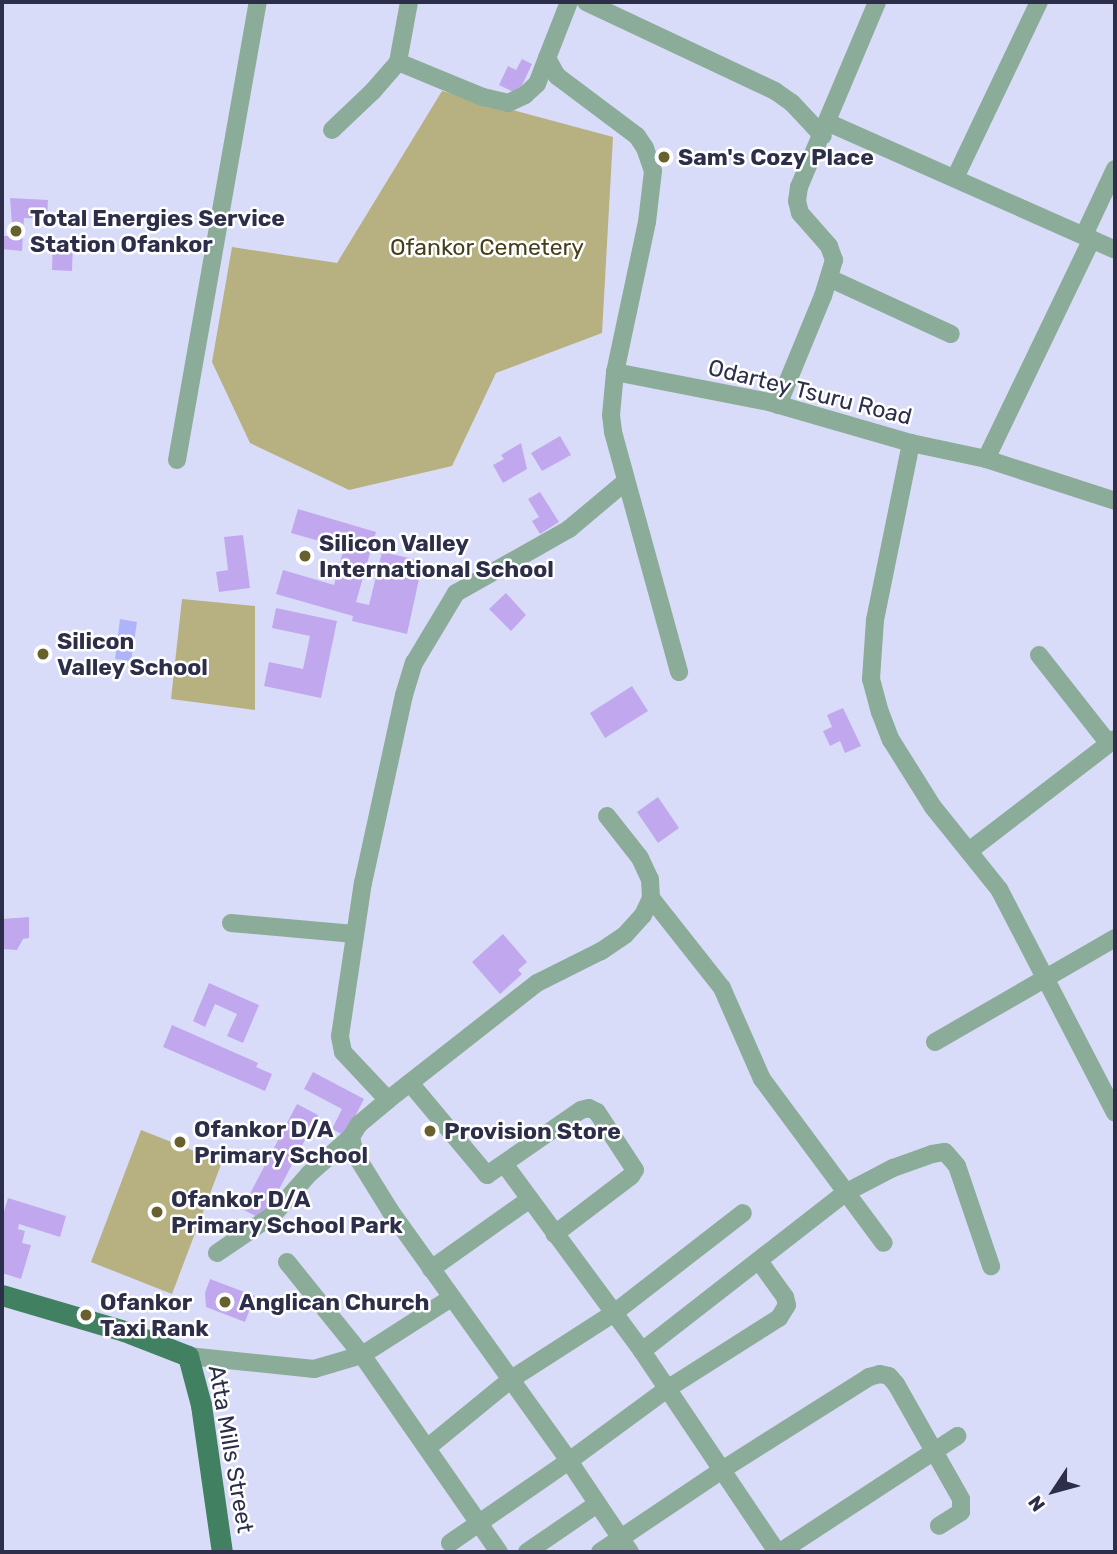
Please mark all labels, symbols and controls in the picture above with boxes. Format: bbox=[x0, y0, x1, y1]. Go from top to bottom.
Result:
place label: Sam's Cozy Place bbox=[678, 143, 874, 171]
marker: Sam's Cozy Place bbox=[656, 149, 672, 165]
place label: Total Energies Service Station Ofankor bbox=[30, 204, 285, 258]
marker: Total Energies Service Station Ofankor bbox=[8, 223, 24, 239]
park label: Ofankor Cemetery bbox=[390, 233, 584, 261]
street label: Odartey Tsuru Road bbox=[705, 353, 915, 431]
place label: Silicon Valley International School bbox=[319, 529, 554, 583]
marker: Silicon Valley International School bbox=[297, 548, 313, 564]
place label: Silicon Valley School bbox=[57, 627, 209, 681]
marker: Silicon Valley School bbox=[35, 646, 51, 662]
place label: Ofankor D/A Primary School bbox=[194, 1115, 369, 1169]
place label: Provision Store bbox=[444, 1117, 621, 1145]
marker: Provision Store bbox=[422, 1123, 438, 1139]
marker: Ofankor D/A Primary School bbox=[172, 1134, 188, 1150]
place label: Ofankor D/A Primary School Park bbox=[171, 1185, 403, 1239]
marker: Ofankor D/A Primary School Park bbox=[149, 1204, 165, 1220]
place label: Ofankor Taxi Rank bbox=[100, 1288, 209, 1342]
place label: Anglican Church bbox=[239, 1288, 430, 1316]
marker: Anglican Church bbox=[217, 1294, 233, 1310]
marker: Ofankor Taxi Rank bbox=[78, 1307, 94, 1323]
street label: Atta Mills Street bbox=[203, 1363, 259, 1535]
north arrow bbox=[1019, 1456, 1089, 1526]
text: N bbox=[1023, 1491, 1050, 1516]

